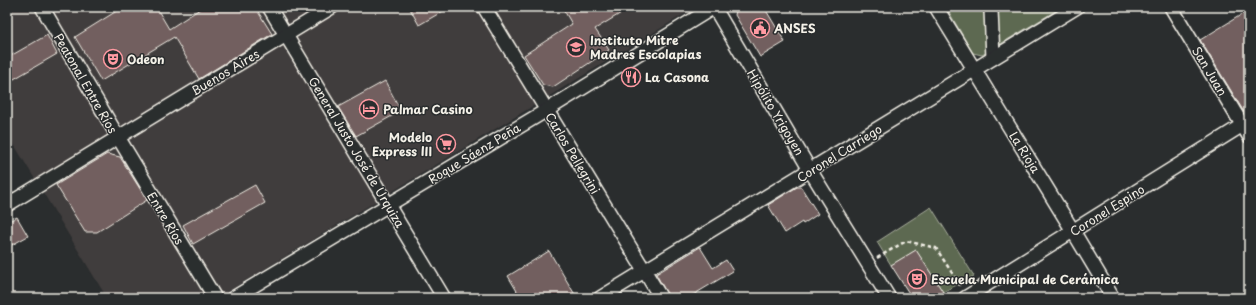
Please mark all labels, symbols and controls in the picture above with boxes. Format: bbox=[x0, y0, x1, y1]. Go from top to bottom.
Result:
public building icon: ANSES bbox=[749, 17, 771, 39]
place label: ANSES bbox=[773, 19, 816, 37]
street label: Peatonal Entre Ríos bbox=[50, 30, 122, 137]
place label: Instituto Mitre Madres Escolapias bbox=[590, 31, 702, 63]
school or university icon: Instituto Mitre Madres Escolapias bbox=[565, 36, 587, 58]
street label: San Juan bbox=[1188, 43, 1232, 99]
street label: Buenos Aires bbox=[188, 44, 263, 99]
theatre icon: Odeon bbox=[102, 48, 124, 70]
place label: Odeon bbox=[127, 50, 165, 68]
restaurant icon: La Casona bbox=[620, 66, 642, 88]
street label: Hipólito Yrigoyen bbox=[743, 66, 809, 158]
place label: La Casona bbox=[645, 68, 709, 86]
street label: General Justo José de Urquiza bbox=[305, 73, 410, 231]
hotel icon: Palmar Casino bbox=[358, 98, 380, 120]
place label: Palmar Casino bbox=[383, 100, 472, 118]
street label: Carlos Pellegrini bbox=[541, 109, 605, 197]
street label: Roque Sáenz Peña bbox=[424, 118, 524, 188]
street label: Coronel Carriego bbox=[793, 119, 885, 186]
place label: Modelo Express III bbox=[372, 128, 432, 160]
street label: La Rioja bbox=[1005, 128, 1045, 177]
supermarket icon: Modelo Express III bbox=[435, 133, 457, 155]
street label: Coronel Espino bbox=[1066, 180, 1148, 240]
street label: Entre Ríos bbox=[143, 188, 189, 248]
theatre icon: Escuela Municipal de Cerámica bbox=[906, 268, 928, 290]
place label: Escuela Municipal de Cerámica bbox=[931, 270, 1120, 288]

